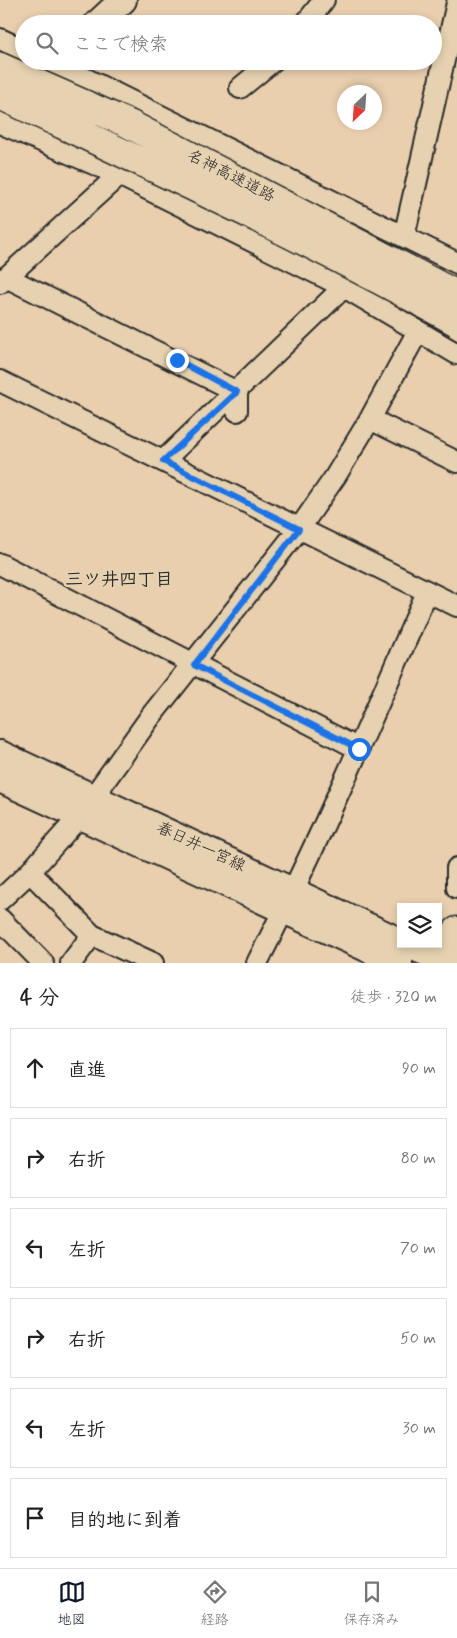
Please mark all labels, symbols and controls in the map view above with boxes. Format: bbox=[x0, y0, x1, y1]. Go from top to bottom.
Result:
search box bbox=[15, 15, 442, 70]
icon: search bbox=[33, 29, 61, 57]
text: ここで検索 bbox=[73, 32, 168, 57]
north arrow bbox=[337, 85, 382, 130]
street label: 名神高速道路 bbox=[183, 145, 279, 207]
route end bbox=[166, 349, 189, 372]
district label: 三ツ井四丁目 bbox=[65, 568, 173, 592]
route start bbox=[348, 738, 371, 761]
street label: 春日井一宮線 bbox=[153, 817, 249, 877]
map controls bbox=[397, 903, 442, 948]
button: layers bbox=[397, 903, 442, 948]
text: 4 分 bbox=[20, 984, 59, 1012]
text: 徒歩 · 320 m bbox=[350, 987, 437, 1008]
icon: ahead bbox=[21, 1054, 49, 1082]
text: 直進 bbox=[68, 1058, 106, 1083]
text: 90 m bbox=[402, 1058, 436, 1079]
icon: right bbox=[21, 1144, 49, 1172]
text: 右折 bbox=[68, 1148, 106, 1173]
text: 80 m bbox=[401, 1148, 436, 1169]
icon: left bbox=[21, 1234, 49, 1262]
text: 左折 bbox=[68, 1238, 106, 1263]
text: 70 m bbox=[400, 1238, 436, 1259]
icon: right bbox=[21, 1324, 49, 1352]
text: 右折 bbox=[68, 1328, 106, 1353]
text: 50 m bbox=[400, 1328, 436, 1349]
icon: left bbox=[21, 1414, 49, 1442]
text: 左折 bbox=[68, 1418, 106, 1443]
text: 30 m bbox=[403, 1418, 436, 1439]
icon: arrive bbox=[21, 1504, 49, 1532]
text: 目的地に到着 bbox=[68, 1508, 182, 1533]
tab: 地図 bbox=[58, 1578, 86, 1629]
tab: 経路 bbox=[201, 1578, 229, 1629]
tab: 保存済み bbox=[344, 1578, 400, 1629]

